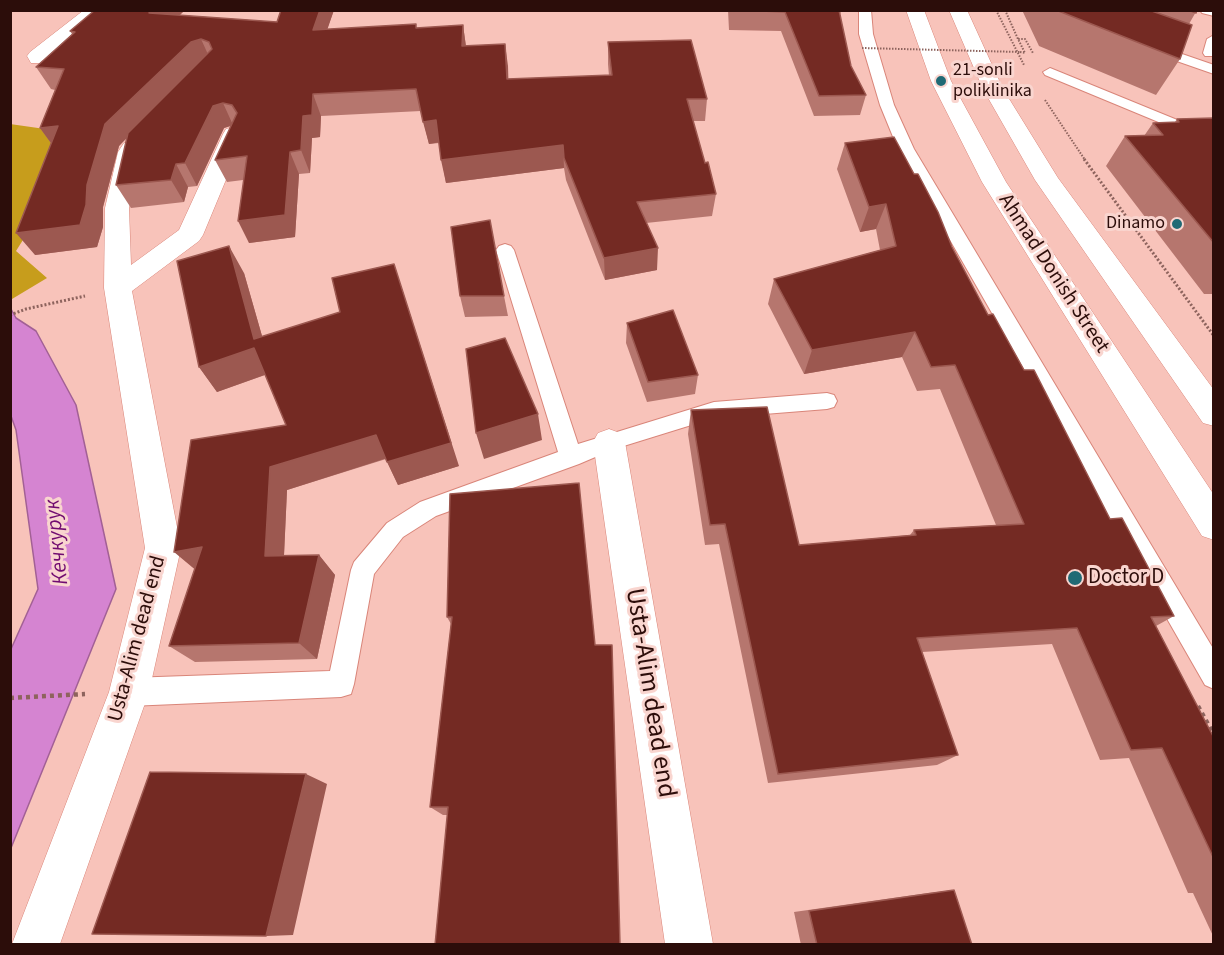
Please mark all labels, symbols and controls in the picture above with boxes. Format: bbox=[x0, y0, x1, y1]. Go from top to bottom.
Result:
place label: 21-sonli poliklinika bbox=[953, 60, 1032, 103]
marker: 21-sonli poliklinika bbox=[934, 74, 948, 88]
street label: Ahmad Donish Street bbox=[992, 190, 1114, 358]
place label: Dinamo bbox=[1106, 213, 1165, 235]
marker: Dinamo bbox=[1170, 217, 1184, 231]
water label: Кечкурук bbox=[40, 498, 76, 586]
street label: Usta-Alim dead end bbox=[104, 553, 172, 725]
place label: Doctor D bbox=[1088, 565, 1164, 591]
marker: Doctor D bbox=[1066, 569, 1084, 587]
street label: Usta-Alim dead end bbox=[617, 586, 681, 800]

